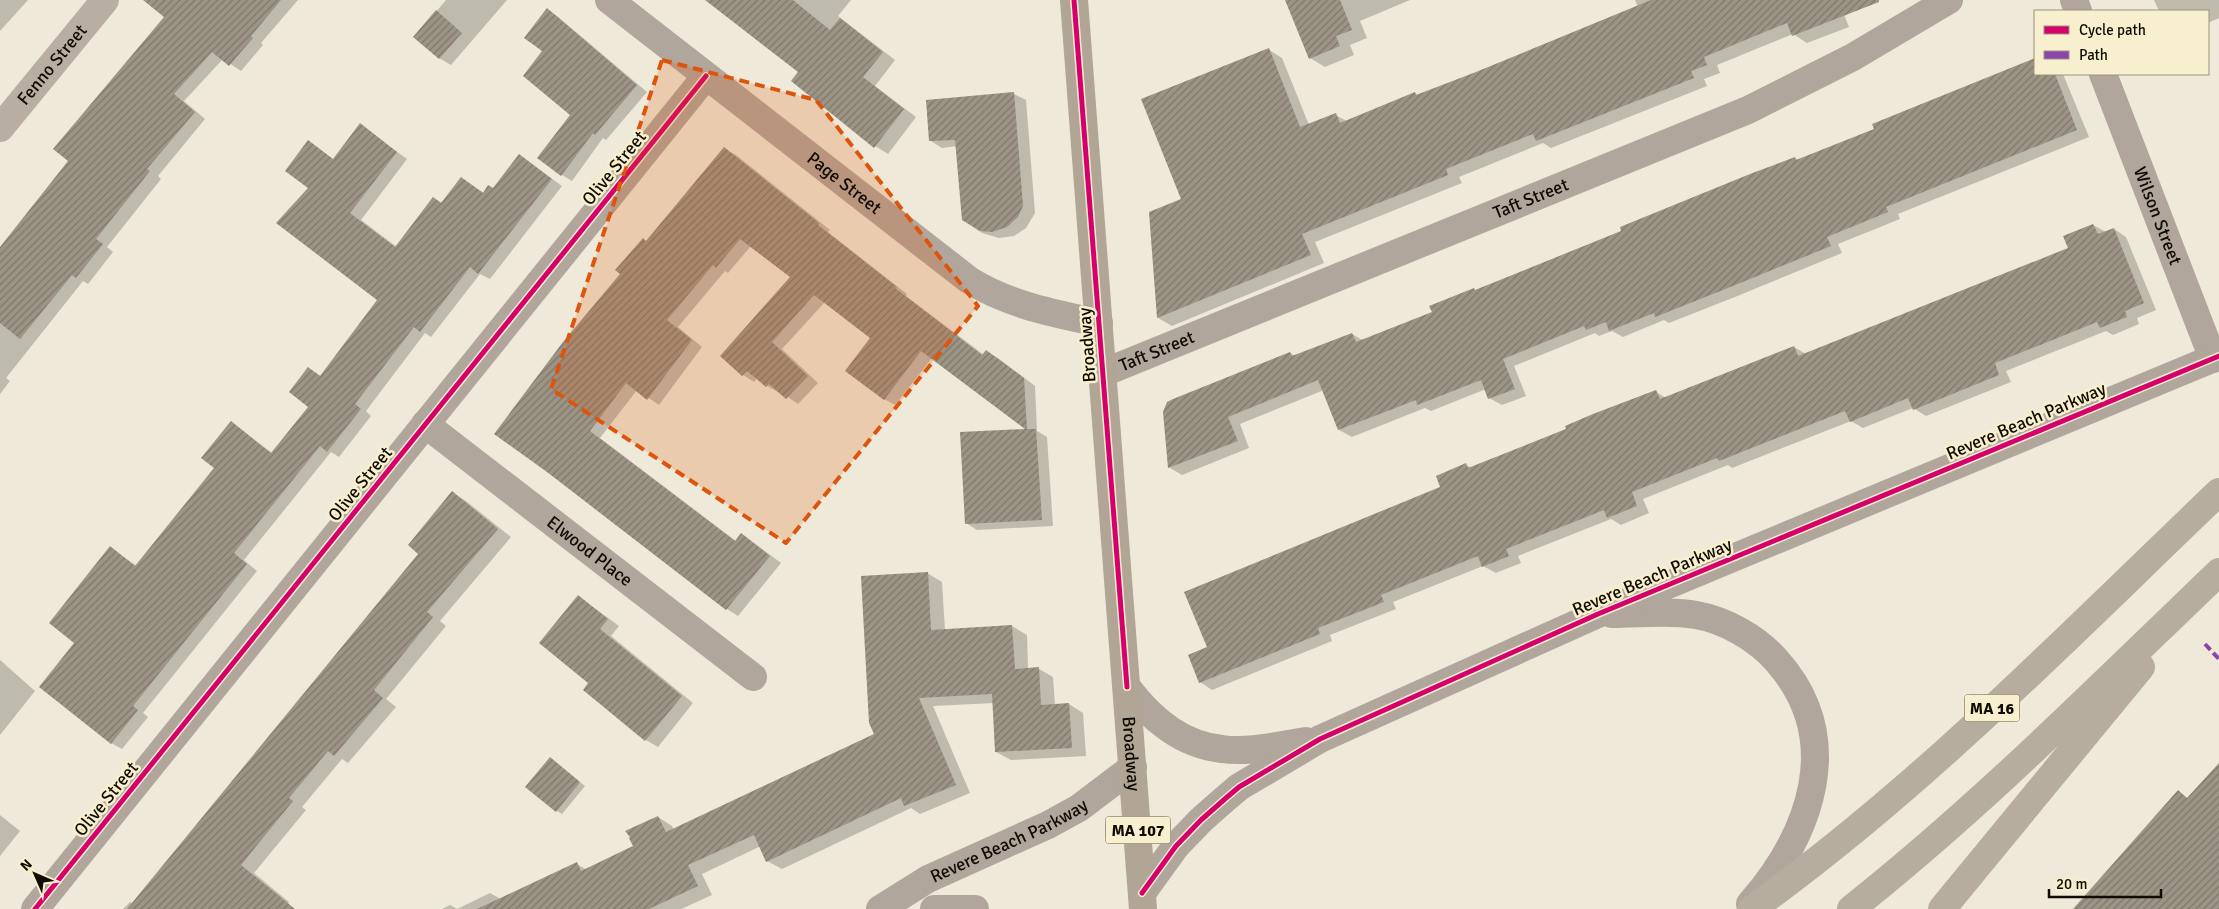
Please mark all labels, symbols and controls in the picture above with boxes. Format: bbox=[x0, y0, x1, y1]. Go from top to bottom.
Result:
legend bbox=[2034, 10, 2209, 75]
street label: Fenno Street bbox=[12, 20, 92, 109]
text: Cycle path bbox=[2079, 21, 2146, 39]
text: Path bbox=[2079, 46, 2108, 64]
street label: Olive Street bbox=[577, 126, 651, 210]
street label: Page Street bbox=[803, 147, 886, 219]
street label: Wilson Street bbox=[2129, 164, 2187, 268]
street label: Taft Street bbox=[1490, 173, 1572, 224]
street label: Broadway bbox=[1073, 306, 1101, 383]
street label: Taft Street bbox=[1116, 326, 1198, 376]
street label: Revere Beach Parkway bbox=[1943, 377, 2110, 465]
street label: Olive Street bbox=[323, 442, 397, 526]
street label: Elwood Place bbox=[542, 511, 637, 591]
street label: Revere Beach Parkway bbox=[1569, 533, 1736, 621]
road number: MA 16 bbox=[1964, 694, 2020, 721]
street label: Broadway bbox=[1117, 716, 1145, 793]
street label: Olive Street bbox=[69, 757, 143, 841]
street label: Revere Beach Parkway bbox=[927, 794, 1093, 888]
road number: MA 107 bbox=[1106, 816, 1170, 844]
north arrow bbox=[10, 849, 60, 899]
text: N bbox=[17, 856, 36, 875]
scale bar bbox=[2049, 866, 2162, 898]
text: 20 m bbox=[2056, 875, 2087, 893]

